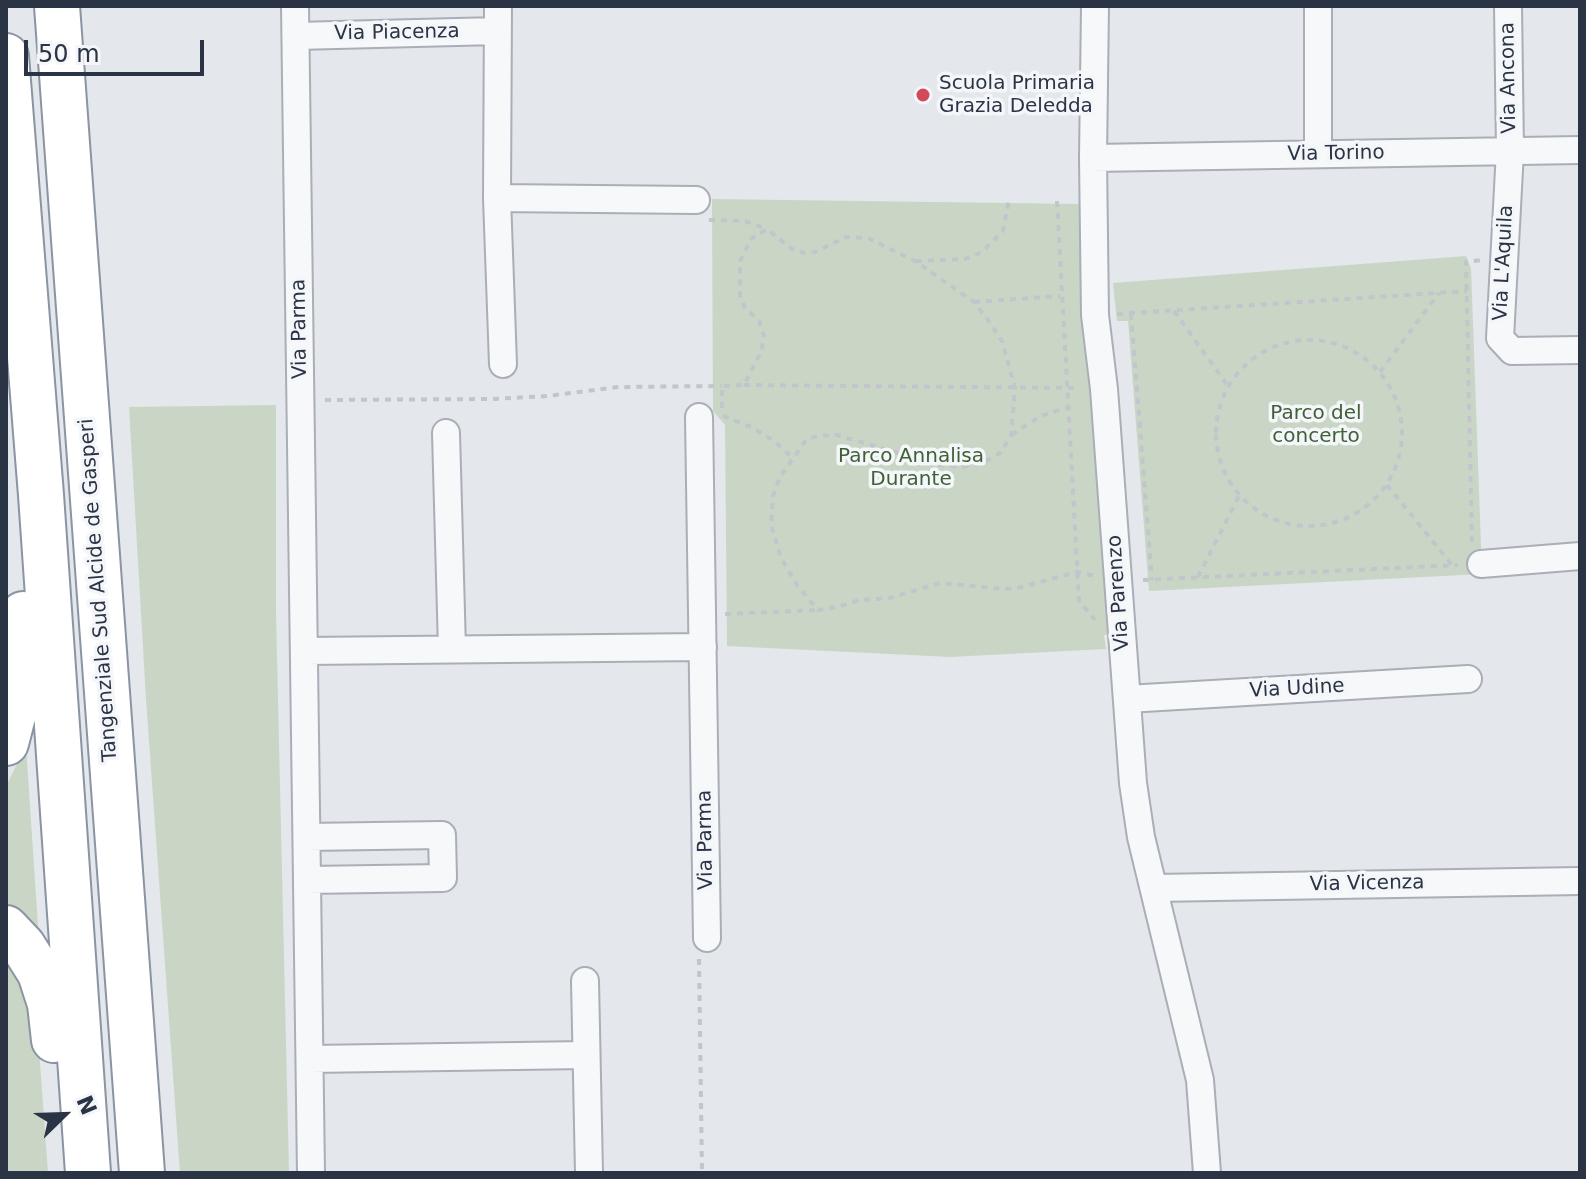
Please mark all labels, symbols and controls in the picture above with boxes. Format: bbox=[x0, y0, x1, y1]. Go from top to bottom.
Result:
street label: Via Piacenza bbox=[334, 20, 460, 46]
street label: Via Ancona bbox=[1496, 22, 1522, 134]
scale bar bbox=[28, 24, 208, 74]
text: 50 m bbox=[38, 40, 100, 68]
place label: Scuola Primaria Grazia Deledda bbox=[939, 72, 1095, 119]
marker: Scuola Primaria Grazia Deledda bbox=[914, 86, 932, 104]
street label: Via Torino bbox=[1287, 141, 1385, 167]
street label: Via L'Aquila bbox=[1489, 204, 1519, 322]
street label: Via Parma bbox=[287, 279, 313, 379]
park label: Parco del concerto bbox=[1270, 402, 1362, 449]
street label: Tangenziale Sud Alcide de Gasperi bbox=[75, 418, 123, 762]
park label: Parco Annalisa Durante bbox=[838, 445, 984, 492]
street label: Via Parenzo bbox=[1103, 534, 1135, 652]
street label: Via Udine bbox=[1249, 675, 1345, 703]
street label: Via Parma bbox=[693, 790, 719, 890]
street label: Via Vicenza bbox=[1309, 871, 1425, 897]
north arrow bbox=[24, 1075, 104, 1155]
text: N bbox=[71, 1092, 102, 1119]

